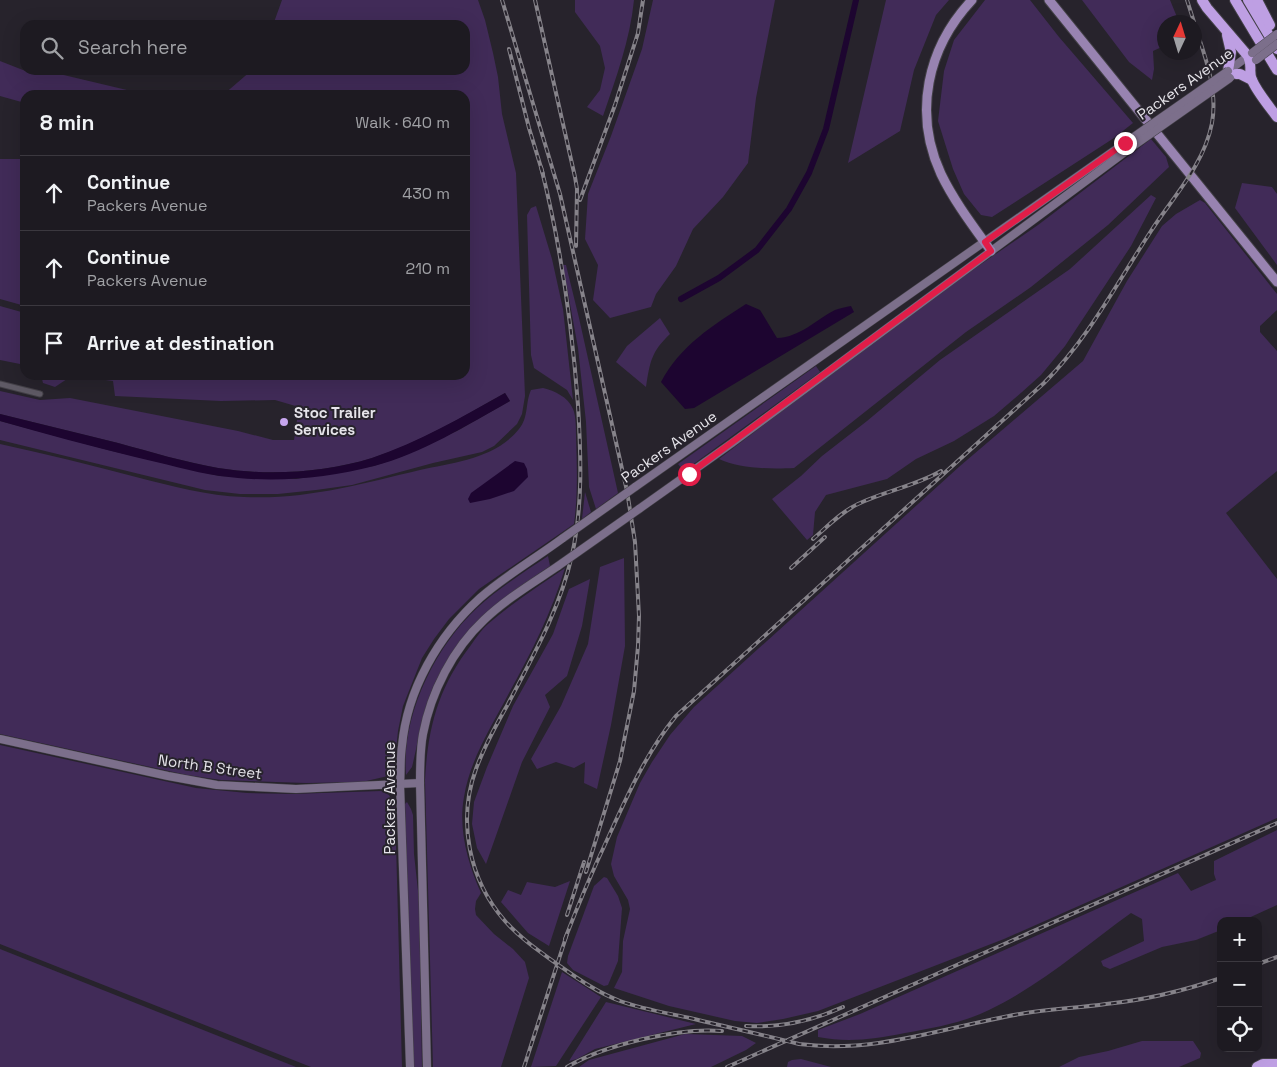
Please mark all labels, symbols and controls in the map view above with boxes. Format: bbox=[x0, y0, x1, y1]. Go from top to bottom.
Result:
north arrow bbox=[1157, 15, 1202, 60]
search box bbox=[20, 20, 470, 75]
icon: search bbox=[38, 34, 66, 62]
text: Search here bbox=[78, 35, 188, 60]
street label: Packers Avenue bbox=[1133, 43, 1236, 124]
text: 8 min bbox=[40, 109, 94, 136]
text: Walk · 640 m bbox=[355, 112, 450, 133]
route end bbox=[1114, 132, 1137, 155]
text: Continue bbox=[87, 170, 170, 195]
icon: ahead bbox=[40, 179, 68, 207]
text: 430 m bbox=[402, 183, 450, 204]
text: Packers Avenue bbox=[87, 195, 207, 216]
text: Continue bbox=[87, 245, 170, 270]
icon: ahead bbox=[40, 254, 68, 282]
text: 210 m bbox=[406, 258, 450, 279]
text: Packers Avenue bbox=[87, 270, 207, 291]
icon: arrive bbox=[40, 329, 68, 357]
text: Arrive at destination bbox=[87, 331, 275, 356]
place label: Stoc Trailer Services bbox=[294, 403, 376, 439]
street label: Packers Avenue bbox=[617, 406, 720, 487]
marker: Stoc Trailer Services bbox=[278, 416, 290, 428]
route start bbox=[678, 463, 701, 486]
street label: Packers Avenue bbox=[380, 741, 399, 854]
street label: North B Street bbox=[157, 750, 263, 783]
map controls bbox=[1217, 917, 1262, 1052]
button: + bbox=[1217, 917, 1262, 962]
button: − bbox=[1217, 962, 1262, 1007]
button: locate bbox=[1217, 1007, 1262, 1052]

